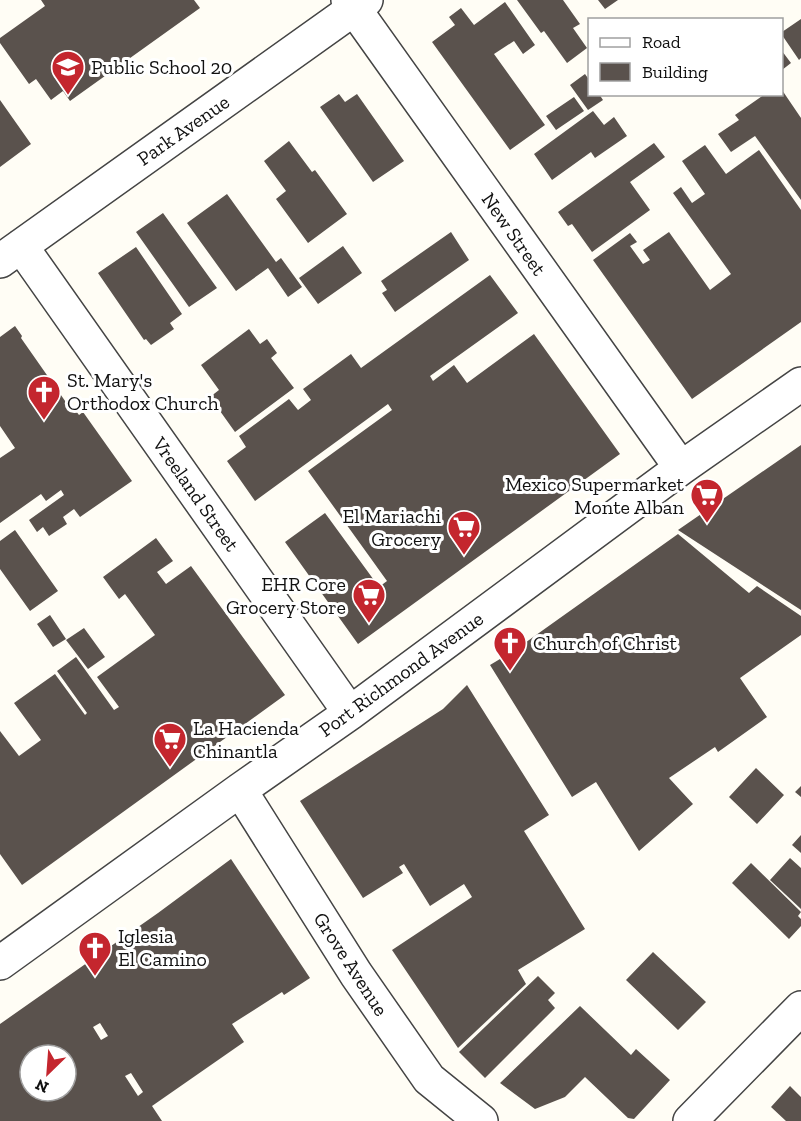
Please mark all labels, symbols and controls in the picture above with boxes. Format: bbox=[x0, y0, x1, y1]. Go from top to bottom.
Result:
legend bbox=[588, 18, 783, 96]
text: Road bbox=[642, 31, 681, 53]
school or university icon: Public School 20 bbox=[50, 49, 86, 96]
place label: Public School 20 bbox=[91, 55, 232, 79]
text: Building bbox=[642, 61, 708, 83]
street label: Park Avenue bbox=[132, 89, 234, 171]
street label: New Street bbox=[477, 188, 552, 281]
place label: St. Mary's Orthodox Church bbox=[67, 368, 219, 415]
church icon: St. Mary's Orthodox Church bbox=[26, 374, 62, 421]
street label: Vreeland Street bbox=[147, 431, 245, 556]
place label: Mexico Supermarket Monte Alban bbox=[505, 472, 685, 519]
supermarket icon: Mexico Supermarket Monte Alban bbox=[689, 477, 725, 524]
place label: El Mariachi Grocery bbox=[343, 504, 442, 551]
supermarket icon: El Mariachi Grocery bbox=[446, 509, 482, 556]
place label: EHR Core Grocery Store bbox=[226, 572, 346, 619]
supermarket icon: EHR Core Grocery Store bbox=[351, 577, 387, 624]
street label: Port Richmond Avenue bbox=[314, 606, 488, 742]
church icon: Church of Christ bbox=[492, 625, 528, 672]
place label: Church of Christ bbox=[533, 631, 678, 655]
place label: La Hacienda Chinantla bbox=[193, 716, 299, 763]
supermarket icon: La Hacienda Chinantla bbox=[152, 721, 188, 768]
street label: Grove Avenue bbox=[309, 908, 393, 1020]
place label: Iglesia El Camino bbox=[118, 924, 207, 971]
church icon: Iglesia El Camino bbox=[77, 930, 113, 977]
north arrow bbox=[18, 1043, 78, 1103]
text: N bbox=[32, 1075, 51, 1097]

